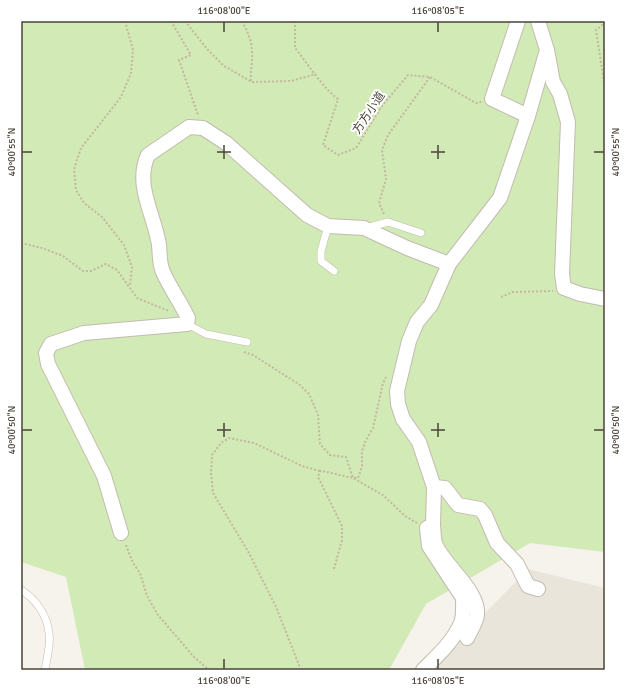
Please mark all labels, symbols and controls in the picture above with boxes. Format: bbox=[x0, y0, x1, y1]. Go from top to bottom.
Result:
text: 116°08'00"E bbox=[197, 5, 251, 17]
text: 116°08'05"E bbox=[411, 5, 465, 17]
street label: 方方小道 bbox=[349, 89, 389, 137]
text: 40°00'55"N bbox=[6, 128, 18, 176]
text: 40°00'55"N bbox=[610, 128, 622, 176]
text: 40°00'50"N bbox=[6, 406, 18, 454]
text: 40°00'50"N bbox=[610, 406, 622, 454]
text: 116°08'00"E bbox=[197, 675, 251, 687]
text: 116°08'05"E bbox=[411, 675, 465, 687]

